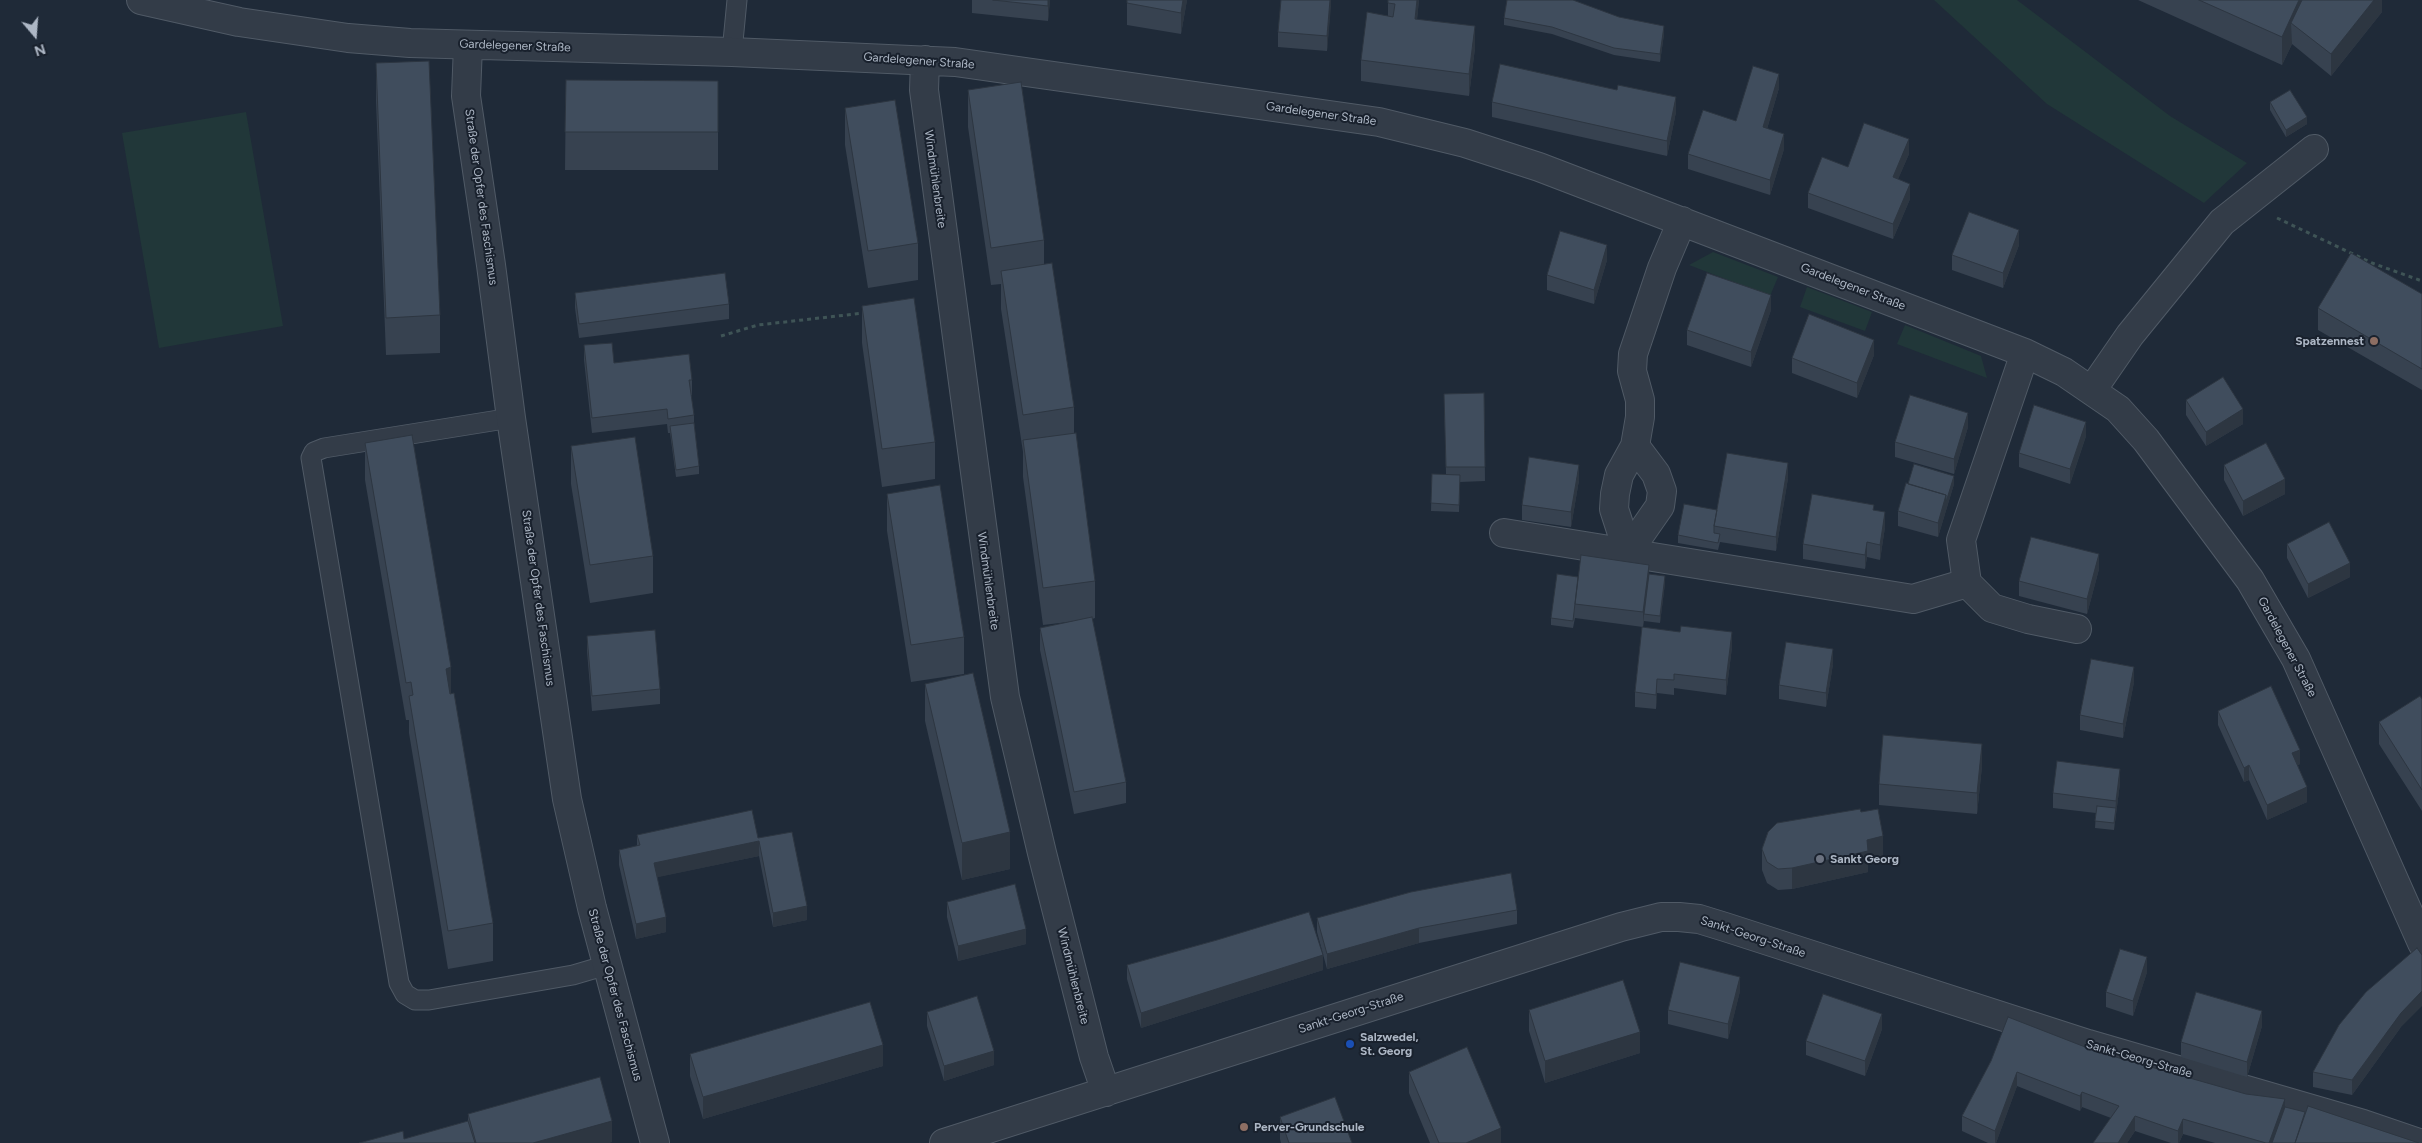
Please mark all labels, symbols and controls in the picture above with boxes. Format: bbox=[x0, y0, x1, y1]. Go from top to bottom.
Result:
north arrow bbox=[10, 10, 60, 60]
street label: Gardelegener Straße bbox=[459, 37, 571, 55]
text: N bbox=[32, 40, 48, 59]
street label: Gardelegener Straße bbox=[863, 50, 975, 72]
street label: Gardelegener Straße bbox=[1265, 99, 1377, 129]
street label: Straße der Opfer des Faschismus bbox=[462, 108, 500, 286]
street label: Windmühlenbreite bbox=[921, 129, 949, 229]
street label: Gardelegener Straße bbox=[1798, 260, 1908, 314]
place label: Spatzennest bbox=[2295, 334, 2364, 348]
marker: Spatzennest bbox=[2368, 335, 2380, 347]
street label: Straße der Opfer des Faschismus bbox=[519, 509, 557, 687]
street label: Windmühlenbreite bbox=[974, 531, 1002, 631]
street label: Gardelegener Straße bbox=[2255, 594, 2319, 700]
place label: Sankt Georg bbox=[1830, 852, 1899, 866]
marker: Sankt Georg bbox=[1814, 853, 1826, 865]
street label: Straße der Opfer des Faschismus bbox=[585, 907, 645, 1083]
street label: Sankt-Georg-Straße bbox=[1699, 913, 1807, 961]
street label: Windmühlenbreite bbox=[1054, 926, 1092, 1026]
street label: Sankt-Georg-Straße bbox=[1297, 989, 1405, 1037]
place label: Salzwedel, St. Georg bbox=[1360, 1030, 1419, 1058]
street label: Sankt-Georg-Straße bbox=[2084, 1037, 2194, 1081]
marker: Salzwedel, St. Georg bbox=[1344, 1038, 1356, 1050]
place label: Perver-Grundschule bbox=[1254, 1120, 1365, 1134]
marker: Perver-Grundschule bbox=[1238, 1121, 1250, 1133]

